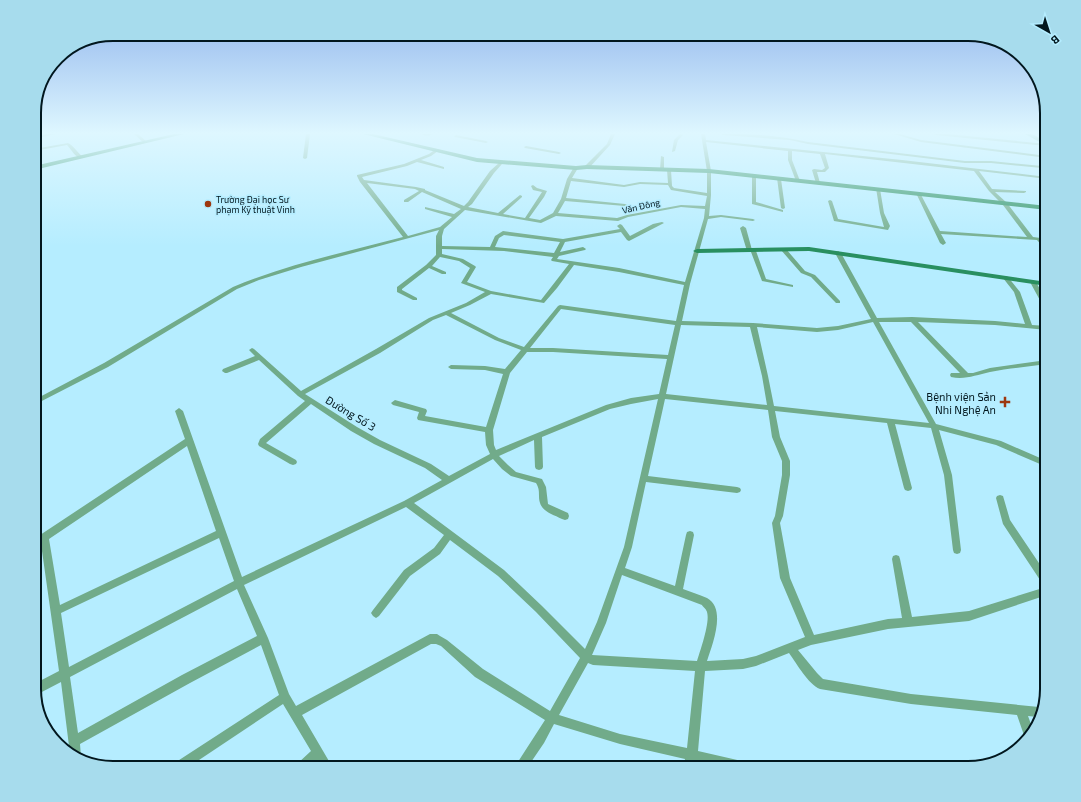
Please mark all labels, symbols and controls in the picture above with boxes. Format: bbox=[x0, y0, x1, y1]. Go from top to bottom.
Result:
north arrow bbox=[1029, 12, 1069, 52]
text: B bbox=[1049, 33, 1062, 47]
place label: Trường Đại học Sư phạm Kỹ thuật Vinh bbox=[216, 194, 295, 216]
street label: Văn Đông bbox=[621, 196, 661, 216]
marker: Trường Đại học Sư phạm Kỹ thuật Vinh bbox=[203, 199, 213, 209]
place label: Bệnh viện Sản Nhi Nghệ An bbox=[926, 390, 996, 417]
street label: Đường Số 3 bbox=[324, 393, 378, 433]
marker: Bệnh viện Sản Nhi Nghệ An bbox=[999, 396, 1011, 408]

